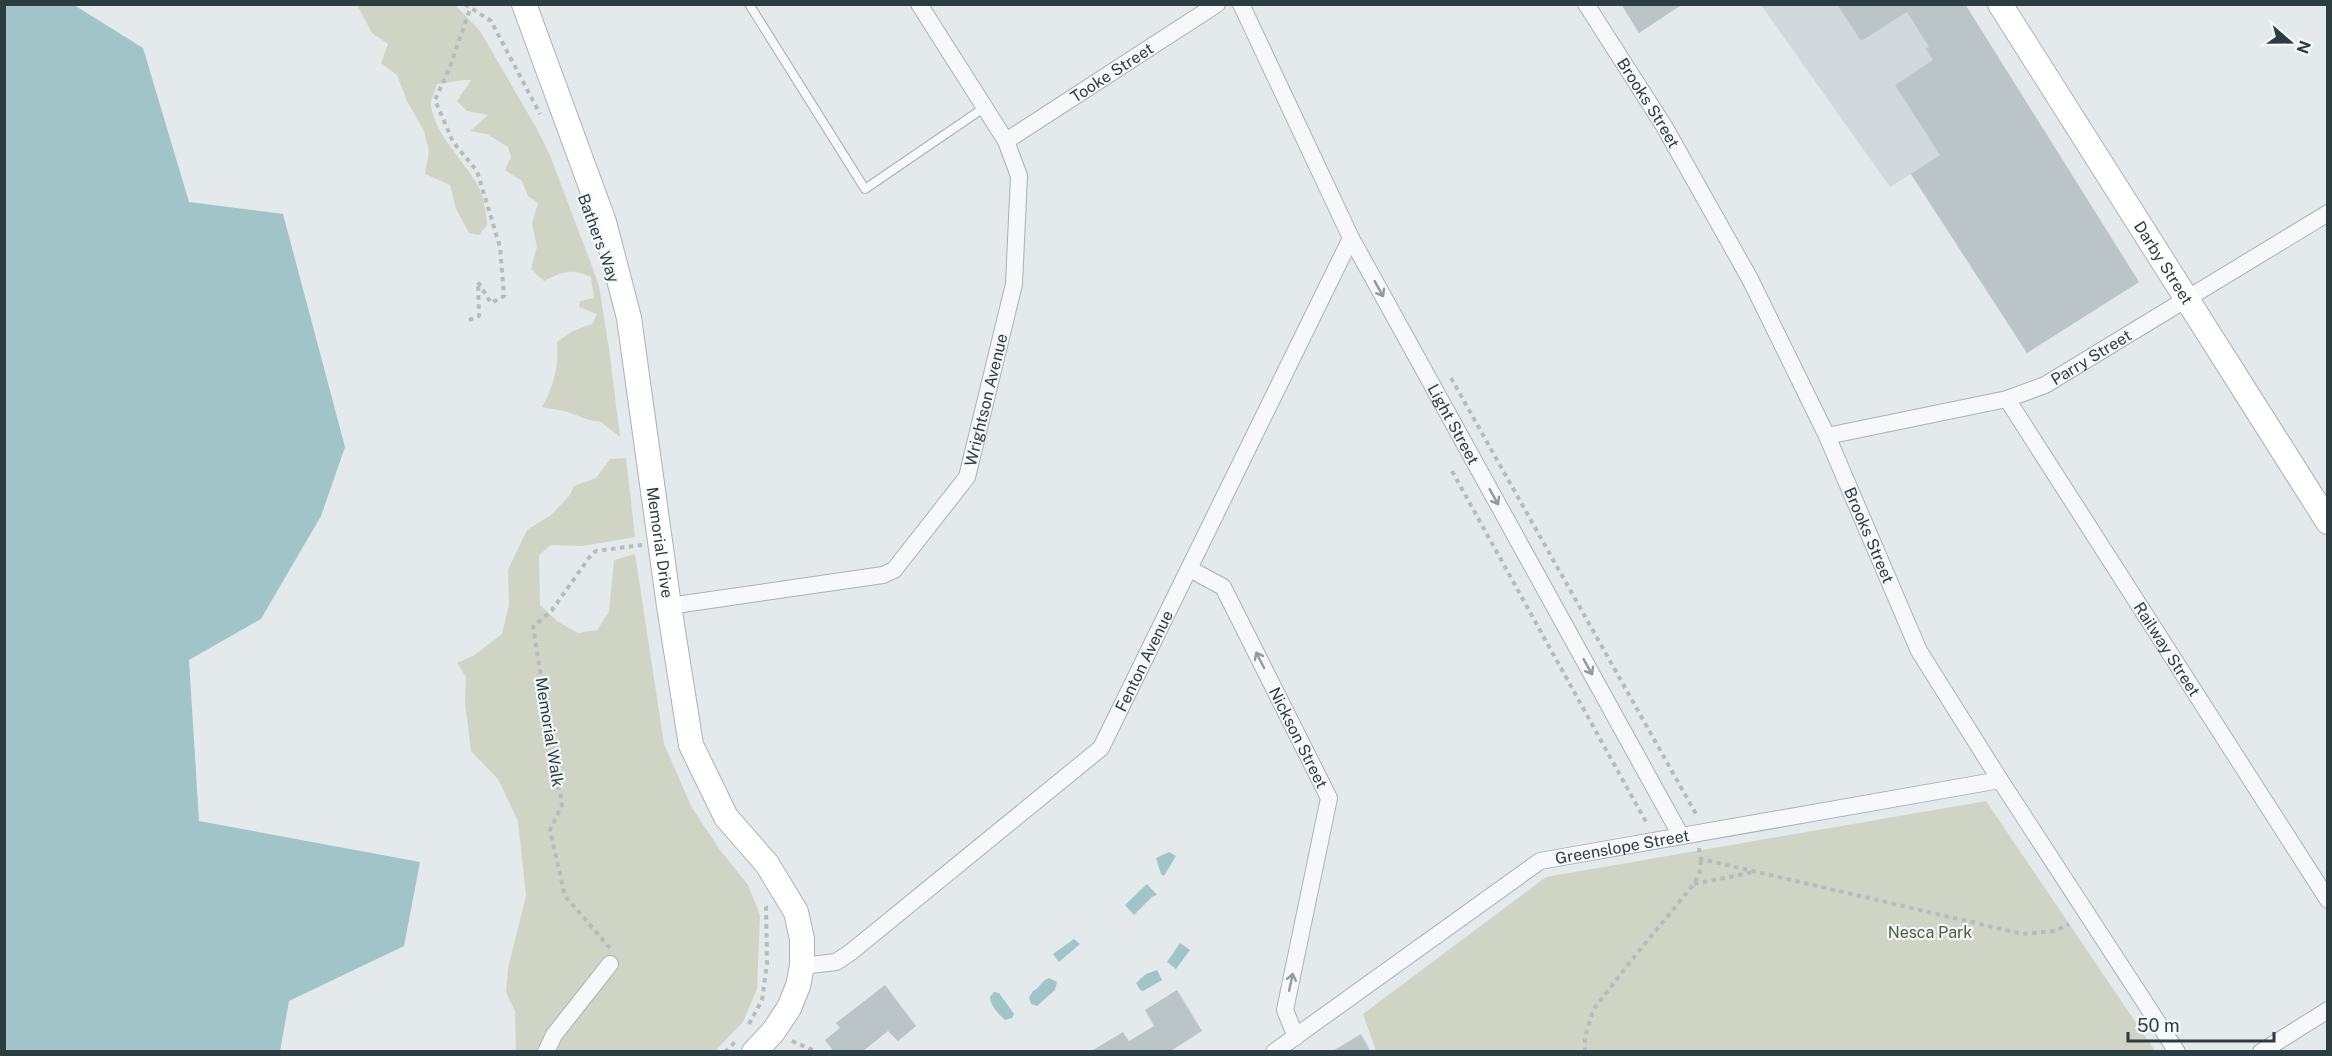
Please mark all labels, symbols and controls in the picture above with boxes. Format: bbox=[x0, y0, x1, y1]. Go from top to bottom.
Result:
north arrow bbox=[2260, 12, 2320, 72]
text: N bbox=[2293, 38, 2315, 56]
street label: Tooke Street bbox=[1067, 39, 1157, 107]
street label: Brooks Street bbox=[1613, 55, 1683, 151]
street label: Bathers Way bbox=[574, 191, 624, 286]
street label: Darby Street bbox=[2130, 218, 2197, 308]
one-way arrow bbox=[1374, 281, 1386, 298]
street label: Parry Street bbox=[2047, 326, 2135, 389]
street label: Wrightson Avenue bbox=[961, 332, 1012, 468]
street label: Light Street bbox=[1423, 381, 1483, 468]
street label: Brooks Street bbox=[1840, 484, 1898, 586]
street label: Memorial Drive bbox=[643, 486, 677, 599]
one-way arrow bbox=[1488, 488, 1500, 505]
street label: Railway Street bbox=[2130, 599, 2204, 700]
street label: Fenton Avenue bbox=[1111, 607, 1177, 715]
one-way arrow bbox=[1254, 652, 1266, 669]
one-way arrow bbox=[1583, 659, 1595, 676]
street label: Memorial Walk bbox=[531, 676, 568, 788]
street label: Nickson Street bbox=[1265, 684, 1331, 791]
street label: Greenslope Street bbox=[1554, 826, 1691, 868]
park label: Nesca Park bbox=[1888, 923, 1972, 942]
one-way arrow bbox=[1286, 972, 1297, 992]
scale bar bbox=[2128, 1005, 2274, 1043]
text: 50 m bbox=[2137, 1015, 2180, 1036]

